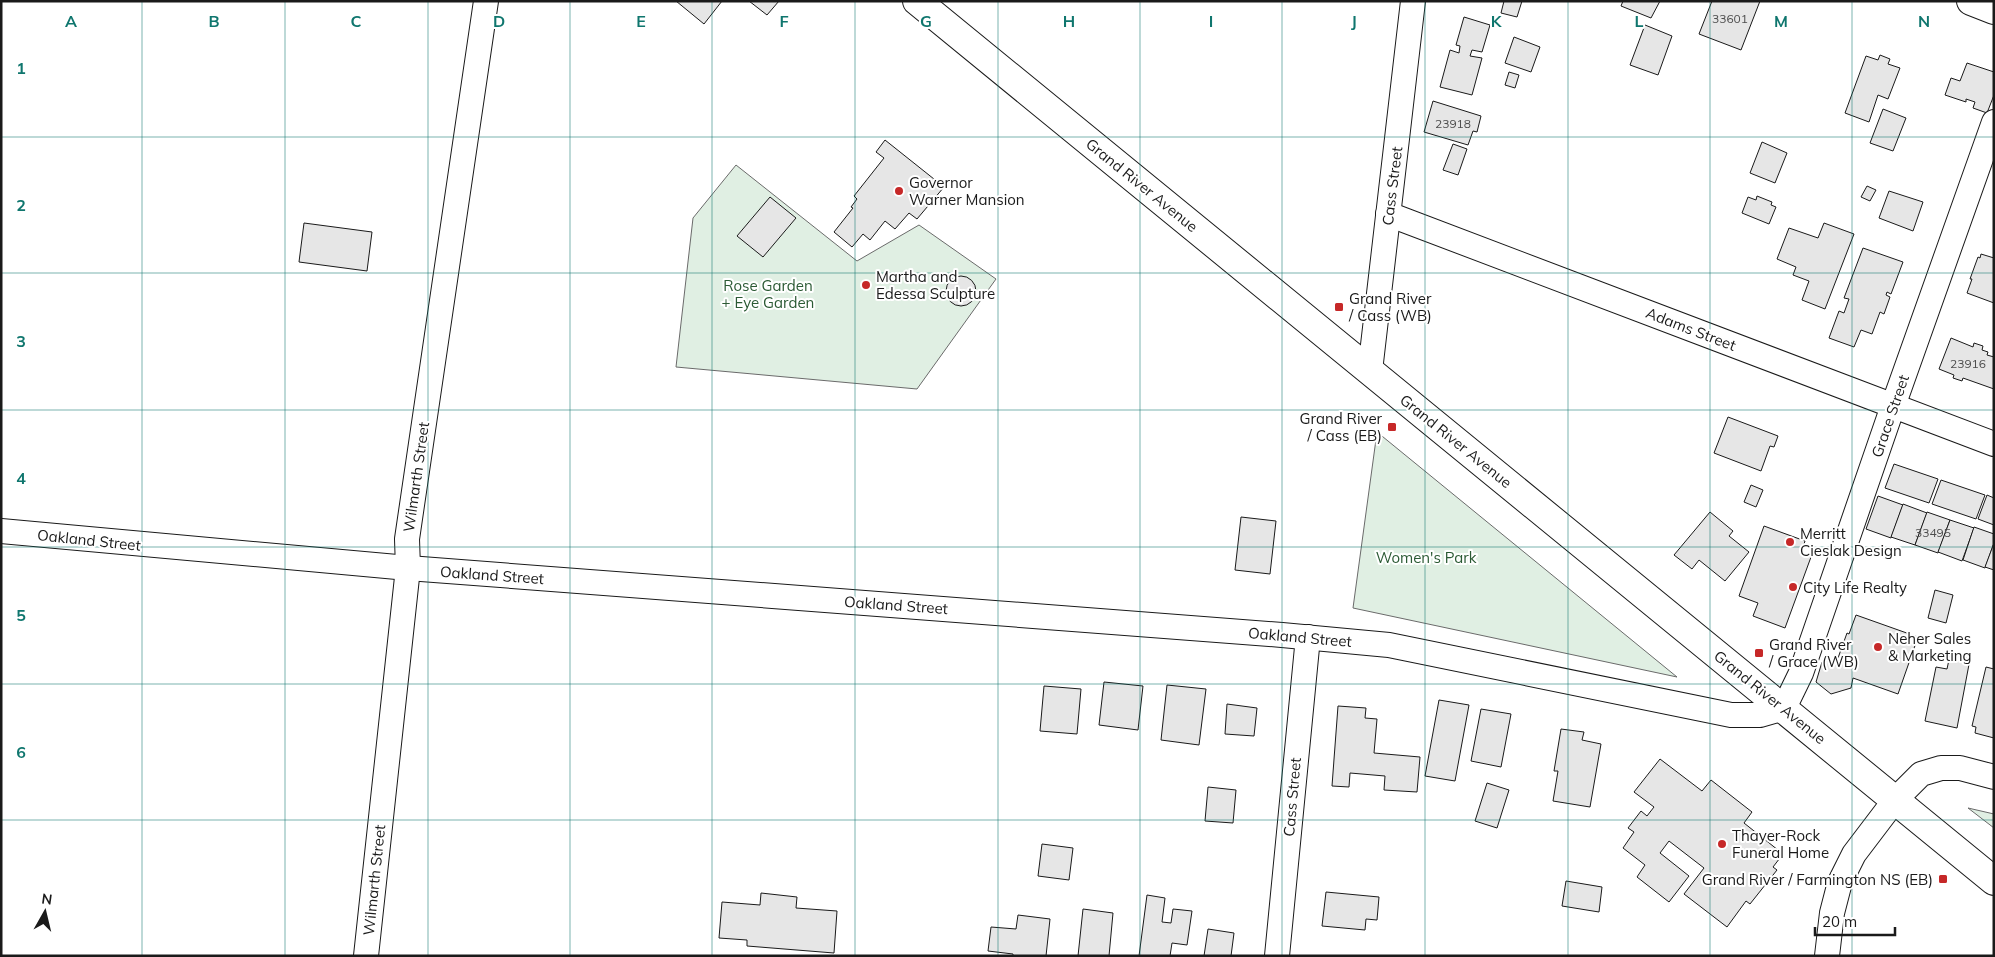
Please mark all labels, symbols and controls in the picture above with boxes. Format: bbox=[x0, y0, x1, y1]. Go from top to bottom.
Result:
text: A bbox=[65, 11, 77, 31]
text: B bbox=[208, 11, 220, 31]
text: C bbox=[351, 11, 362, 31]
text: D bbox=[493, 11, 505, 31]
text: E bbox=[636, 11, 646, 31]
text: F bbox=[779, 11, 789, 31]
text: G bbox=[920, 11, 932, 31]
text: H bbox=[1063, 11, 1075, 31]
text: I bbox=[1209, 11, 1213, 31]
text: J bbox=[1351, 11, 1357, 31]
text: K bbox=[1491, 11, 1503, 31]
text: L bbox=[1635, 11, 1644, 31]
house number: 33601 bbox=[1712, 11, 1748, 26]
text: M bbox=[1774, 11, 1788, 31]
text: N bbox=[1918, 11, 1930, 31]
text: 1 bbox=[16, 58, 26, 78]
house number: 23918 bbox=[1435, 116, 1471, 131]
street label: Grand River Avenue bbox=[1082, 134, 1202, 236]
street label: Cass Street bbox=[1378, 145, 1406, 227]
place label: Governor Warner Mansion bbox=[909, 173, 1025, 209]
marker: Governor Warner Mansion bbox=[893, 185, 905, 197]
text: 2 bbox=[16, 195, 26, 215]
place label: Martha and Edessa Sculpture bbox=[876, 267, 995, 303]
park label: Rose Garden + Eye Garden bbox=[722, 276, 814, 312]
marker: Martha and Edessa Sculpture bbox=[860, 279, 872, 291]
place label: Grand River / Cass (WB) bbox=[1348, 289, 1432, 325]
marker: Grand River / Cass (WB) bbox=[1333, 301, 1345, 313]
street label: Adams Street bbox=[1643, 303, 1739, 355]
text: 3 bbox=[16, 331, 26, 351]
house number: 23916 bbox=[1950, 356, 1986, 371]
street label: Grace Street bbox=[1867, 372, 1913, 460]
street label: Grand River Avenue bbox=[1396, 390, 1516, 492]
place label: Grand River / Cass (EB) bbox=[1300, 409, 1383, 445]
street label: Wilmarth Street bbox=[399, 421, 433, 533]
marker: Grand River / Cass (EB) bbox=[1386, 421, 1398, 433]
text: 4 bbox=[16, 468, 26, 488]
place label: Merritt Cieslak Design bbox=[1800, 524, 1902, 560]
street label: Oakland Street bbox=[36, 525, 142, 555]
house number: 33495 bbox=[1915, 525, 1951, 540]
marker: Merritt Cieslak Design bbox=[1784, 536, 1796, 548]
park label: Women's Park bbox=[1376, 548, 1477, 567]
street label: Oakland Street bbox=[439, 562, 545, 588]
place label: City Life Realty bbox=[1803, 578, 1907, 597]
marker: City Life Realty bbox=[1787, 581, 1799, 593]
street label: Oakland Street bbox=[843, 592, 949, 618]
text: 5 bbox=[16, 605, 26, 625]
street label: Oakland Street bbox=[1247, 623, 1353, 651]
place label: Neher Sales & Marketing bbox=[1888, 629, 1972, 665]
place label: Grand River / Grace (WB) bbox=[1768, 635, 1859, 671]
marker: Neher Sales & Marketing bbox=[1872, 641, 1884, 653]
street label: Grand River Avenue bbox=[1710, 646, 1830, 748]
marker: Grand River / Grace (WB) bbox=[1753, 647, 1765, 659]
text: 6 bbox=[16, 742, 26, 762]
street label: Cass Street bbox=[1279, 757, 1305, 837]
street label: Wilmarth Street bbox=[359, 824, 389, 936]
place label: Thayer-Rock Funeral Home bbox=[1732, 826, 1829, 862]
marker: Thayer-Rock Funeral Home bbox=[1716, 838, 1728, 850]
place label: Grand River / Farmington NS (EB) bbox=[1702, 870, 1933, 889]
marker: Grand River / Farmington NS (EB) bbox=[1937, 873, 1949, 885]
north arrow bbox=[20, 887, 70, 937]
text: N bbox=[40, 889, 53, 909]
scale bar bbox=[1815, 904, 1895, 936]
text: 20 m bbox=[1822, 912, 1857, 931]

